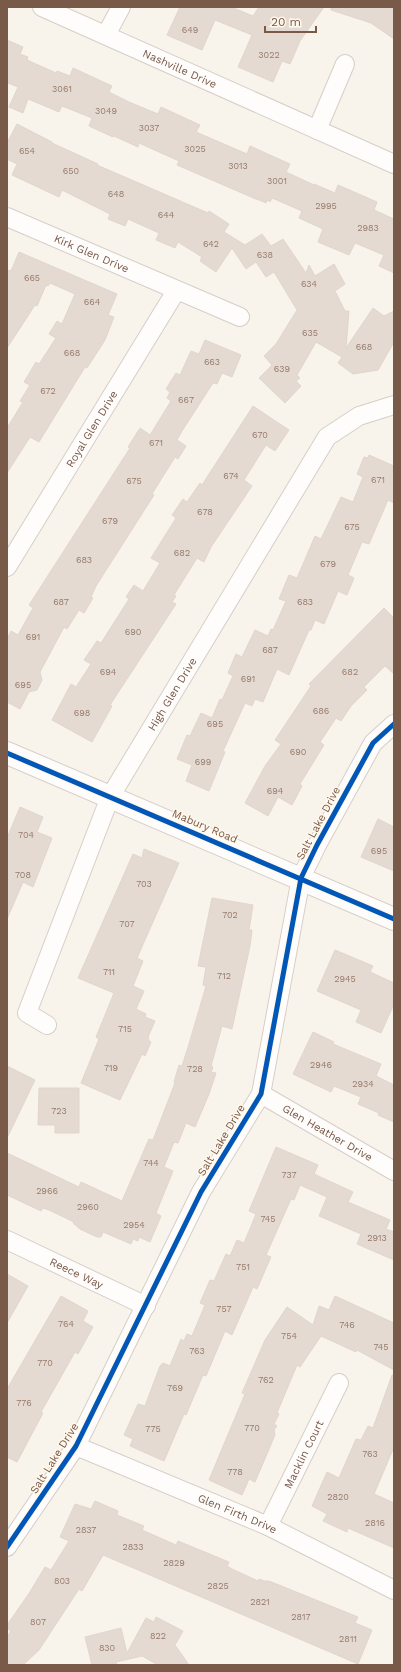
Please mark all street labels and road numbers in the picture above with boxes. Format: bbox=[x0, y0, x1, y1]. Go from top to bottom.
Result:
street label: Nashville Drive bbox=[141, 47, 219, 91]
street label: Kirk Glen Drive bbox=[52, 232, 131, 276]
street label: Royal Glen Drive bbox=[64, 388, 120, 470]
street label: High Glen Drive bbox=[145, 655, 200, 733]
street label: Salt Lake Drive bbox=[294, 784, 343, 862]
street label: Mabury Road bbox=[170, 807, 239, 846]
street label: Salt Lake Drive bbox=[195, 1102, 248, 1178]
street label: Glen Heather Drive bbox=[280, 1102, 375, 1164]
street label: Reece Way bbox=[48, 1255, 105, 1292]
street label: Macklin Court bbox=[282, 1418, 327, 1491]
street label: Salt Lake Drive bbox=[27, 1420, 81, 1496]
street label: Glen Firth Drive bbox=[196, 1491, 279, 1536]

